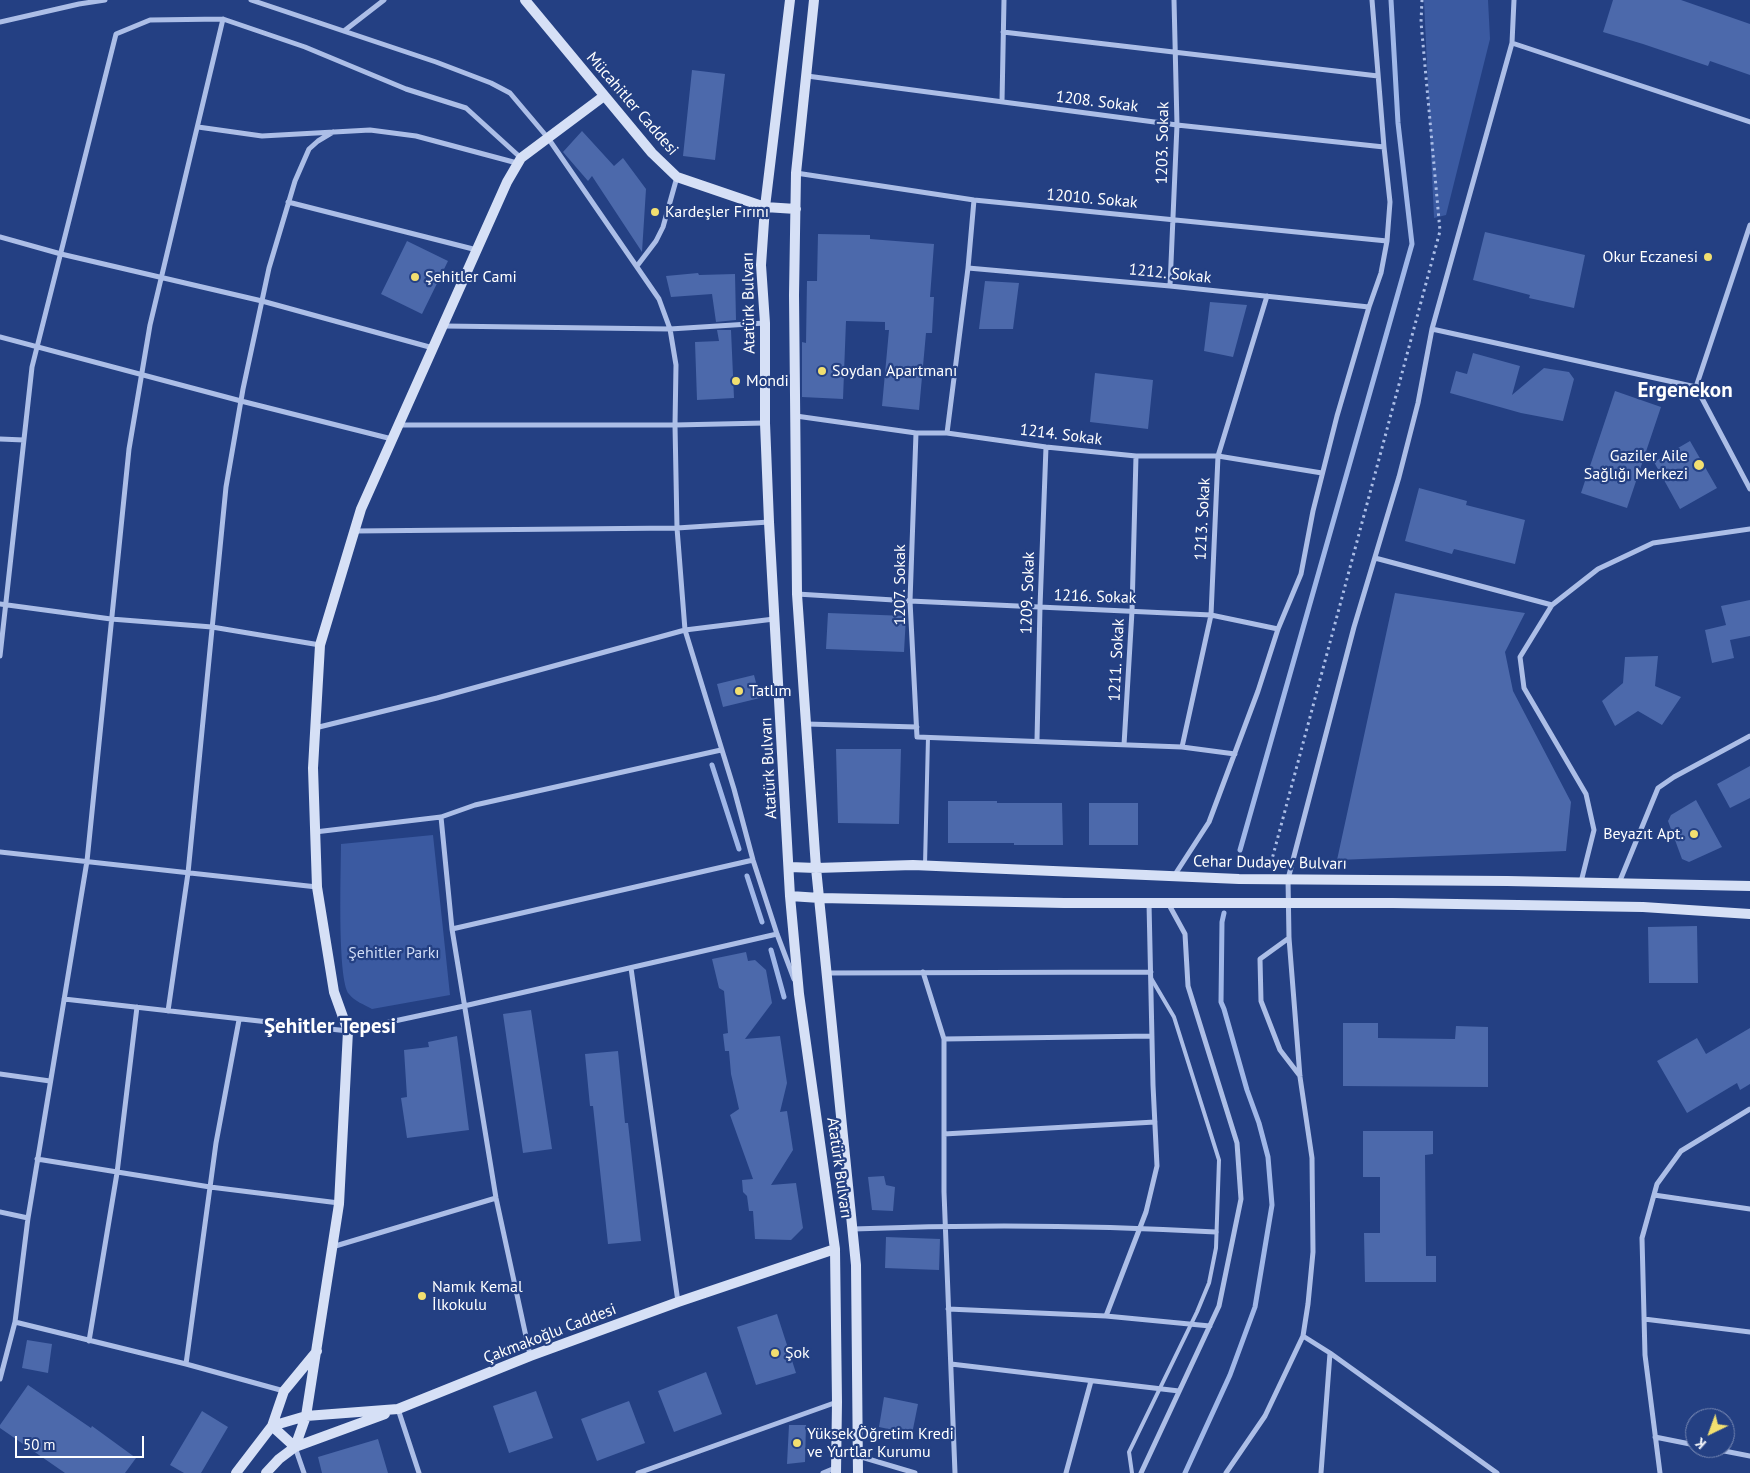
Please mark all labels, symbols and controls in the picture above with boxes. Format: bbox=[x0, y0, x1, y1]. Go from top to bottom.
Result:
street label: Mücahitler Caddesi bbox=[582, 48, 682, 160]
street label: 1208. Sokak bbox=[1055, 87, 1139, 117]
street label: 1203. Sokak bbox=[1153, 101, 1173, 185]
street label: 12010. Sokak bbox=[1046, 185, 1138, 213]
place label: Kardeşler Fırını bbox=[665, 202, 769, 222]
marker: Kardeşler Fırını bbox=[649, 206, 661, 218]
place label: Okur Eczanesi bbox=[1603, 247, 1698, 267]
marker: Okur Eczanesi bbox=[1702, 251, 1714, 263]
street label: Atatürk Bulvarı bbox=[739, 252, 759, 354]
street label: 1212. Sokak bbox=[1128, 260, 1212, 288]
place label: Şehitler Cami bbox=[425, 267, 517, 287]
marker: Şehitler Cami bbox=[409, 271, 421, 283]
place label: Soydan Apartmanı bbox=[832, 361, 957, 381]
marker: Soydan Apartmanı bbox=[816, 365, 828, 377]
place label: Mondi bbox=[746, 371, 789, 391]
marker: Mondi bbox=[730, 375, 742, 387]
district label: Ergenekon bbox=[1637, 378, 1733, 404]
street label: 1214. Sokak bbox=[1019, 420, 1103, 450]
place label: Gaziler Aile Sağlığı Merkezi bbox=[1584, 446, 1688, 484]
marker: Gaziler Aile Sağlığı Merkezi bbox=[1692, 458, 1706, 472]
street label: 1213. Sokak bbox=[1191, 477, 1215, 561]
street label: 1207. Sokak bbox=[890, 544, 910, 626]
street label: 1209. Sokak bbox=[1017, 551, 1039, 635]
street label: 1216. Sokak bbox=[1053, 586, 1137, 608]
street label: 1211. Sokak bbox=[1105, 618, 1129, 702]
place label: Tatlım bbox=[749, 681, 792, 701]
marker: Tatlım bbox=[733, 685, 745, 697]
street label: Atatürk Bulvarı bbox=[757, 717, 781, 819]
place label: Beyazıt Apt. bbox=[1603, 824, 1684, 844]
marker: Beyazıt Apt. bbox=[1688, 828, 1700, 840]
street label: Cehar Dudayev Bulvarı bbox=[1193, 852, 1347, 874]
park label: Şehitler Parkı bbox=[348, 943, 440, 963]
district label: Şehitler Tepesi bbox=[264, 1014, 396, 1040]
street label: Atatürk Bulvarı bbox=[822, 1116, 856, 1220]
place label: Namık Kemal İlkokulu bbox=[432, 1277, 523, 1315]
marker: Namık Kemal İlkokulu bbox=[416, 1290, 428, 1302]
street label: Çakmakoğlu Caddesi bbox=[481, 1300, 619, 1368]
place label: Şok bbox=[785, 1343, 810, 1363]
marker: Şok bbox=[769, 1347, 781, 1359]
north arrow bbox=[1685, 1408, 1735, 1458]
place label: Yüksek Öğretim Kredi ve Yurtlar Kurumu bbox=[807, 1424, 954, 1462]
scale bar bbox=[18, 1426, 146, 1458]
text: K bbox=[1691, 1434, 1710, 1453]
text: 50 m bbox=[23, 1435, 56, 1454]
marker: Yüksek Öğretim Kredi ve Yurtlar Kurumu bbox=[791, 1437, 803, 1449]

